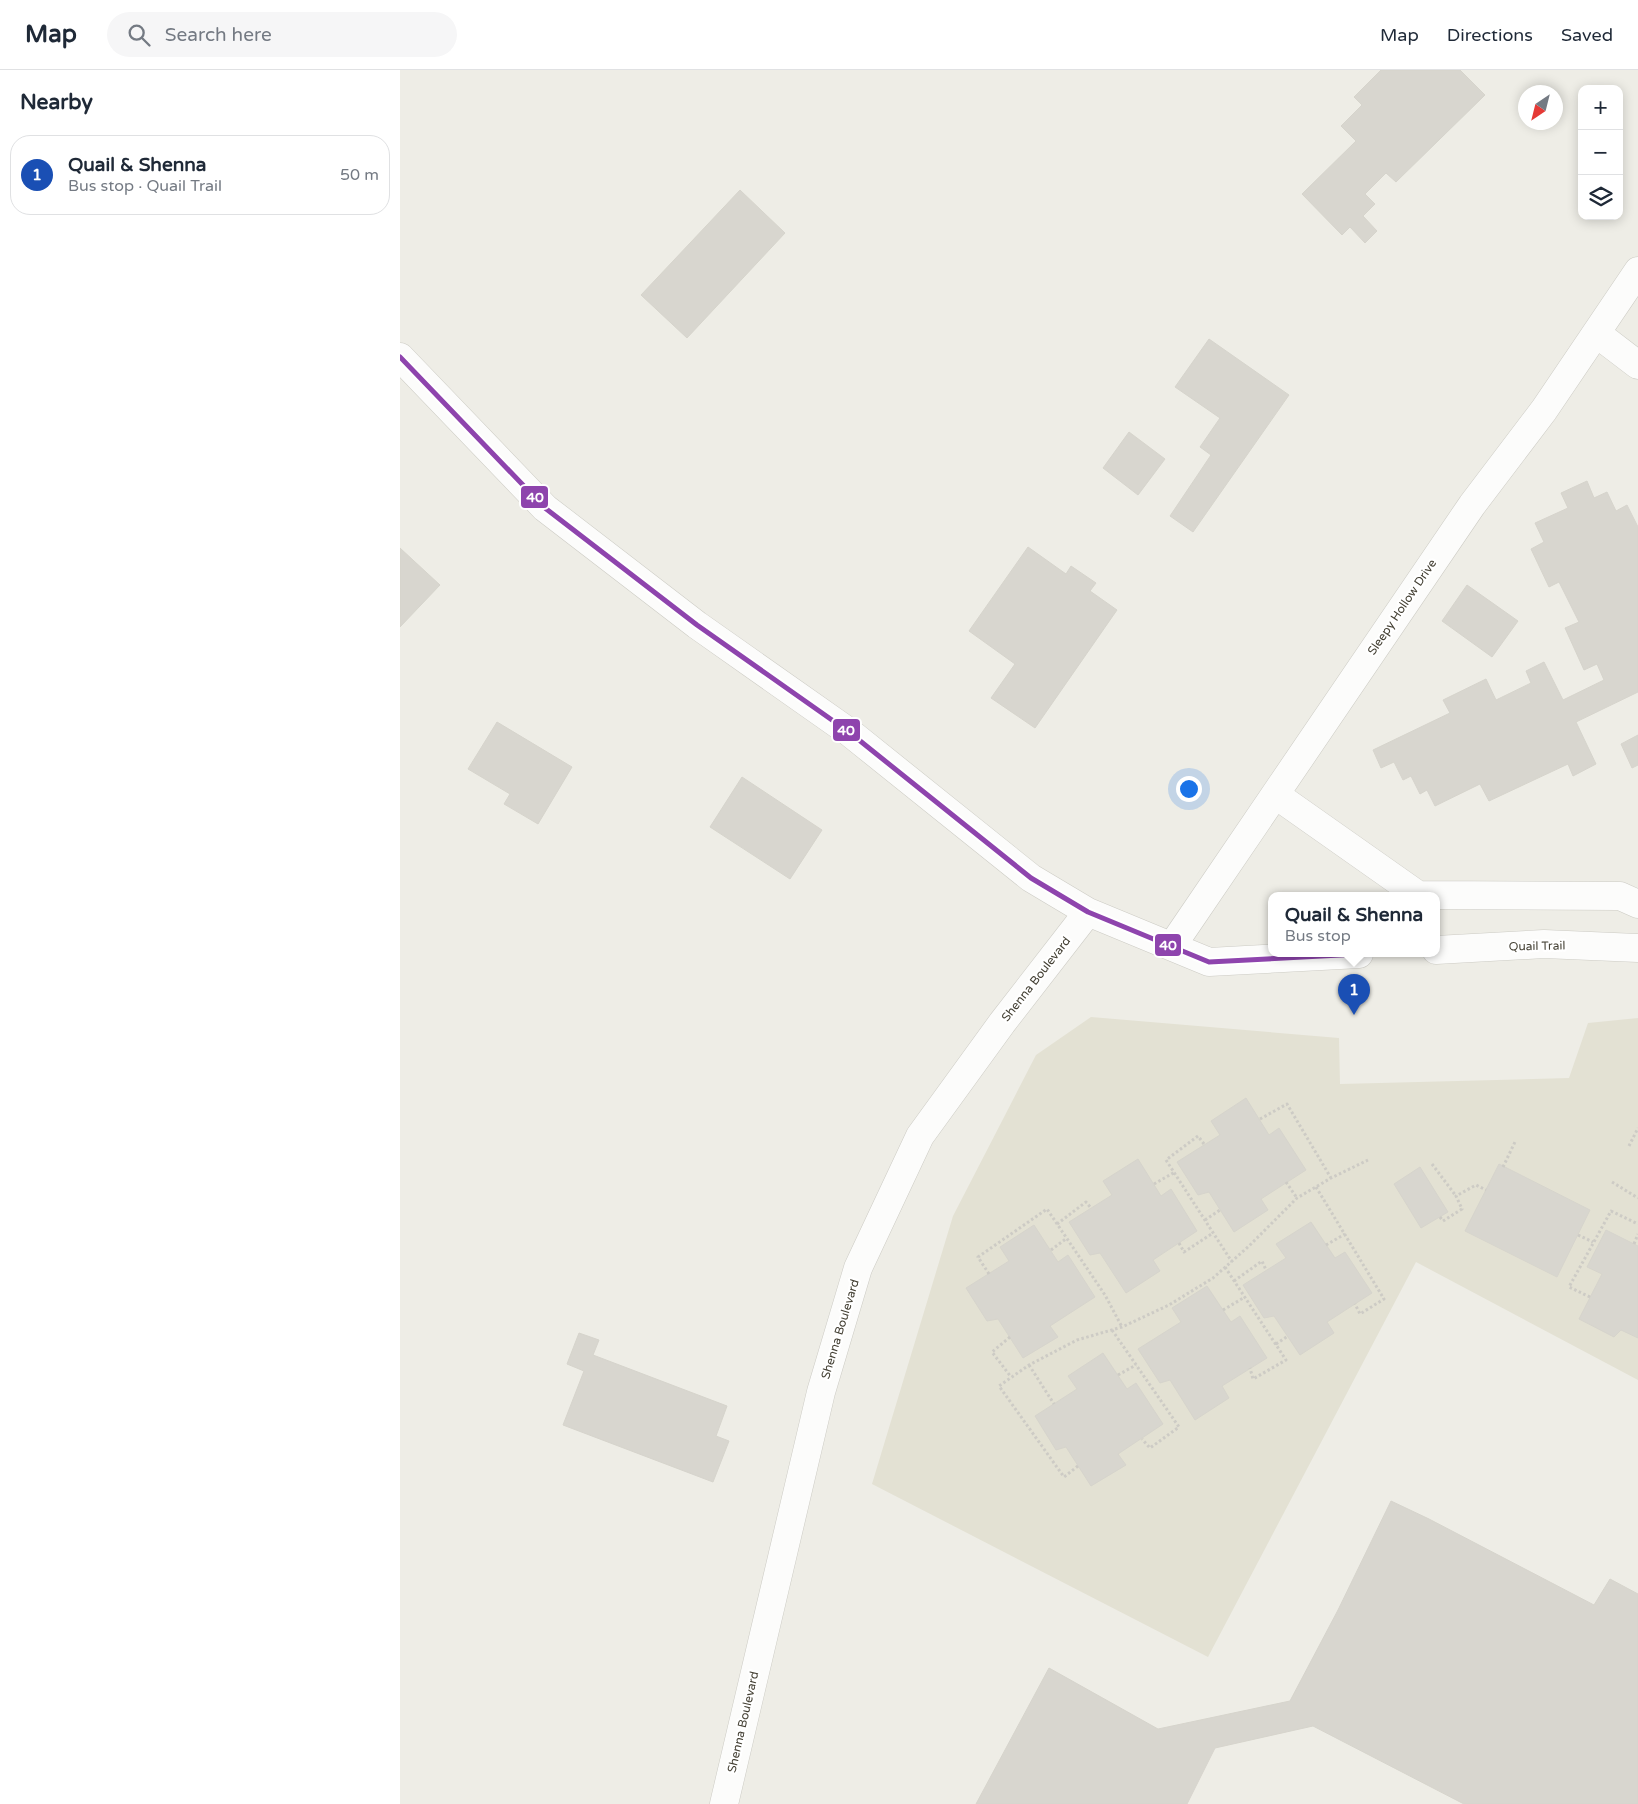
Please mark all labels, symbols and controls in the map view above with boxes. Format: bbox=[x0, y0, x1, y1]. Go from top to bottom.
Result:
search box bbox=[107, 12, 457, 57]
text: Map bbox=[25, 20, 77, 49]
icon: search bbox=[125, 21, 153, 49]
text: Search here bbox=[165, 24, 272, 46]
text: Map bbox=[1380, 24, 1419, 46]
text: Directions bbox=[1447, 24, 1533, 46]
text: Saved bbox=[1561, 24, 1613, 46]
north arrow bbox=[1518, 85, 1563, 130]
map controls bbox=[1578, 85, 1623, 220]
button: + bbox=[1578, 85, 1623, 130]
text: Nearby bbox=[20, 90, 93, 115]
button: − bbox=[1578, 130, 1623, 175]
text: Quail & Shenna bbox=[68, 154, 206, 176]
text: 1 bbox=[32, 165, 42, 185]
text: 50 m bbox=[340, 165, 379, 185]
button: layers bbox=[1578, 175, 1623, 220]
text: Bus stop · Quail Trail bbox=[68, 176, 222, 196]
line badge: 40 bbox=[520, 485, 549, 509]
text: 40 bbox=[526, 489, 544, 506]
street label: Sleepy Hollow Drive bbox=[1365, 556, 1439, 658]
line badge: 40 bbox=[832, 718, 861, 742]
text: 40 bbox=[837, 722, 855, 739]
your location bbox=[1176, 776, 1202, 802]
popup bbox=[1268, 892, 1440, 957]
text: Quail & Shenna bbox=[1285, 904, 1423, 926]
text: Bus stop bbox=[1285, 926, 1351, 946]
line badge: 40 bbox=[1154, 933, 1182, 957]
street label: Shenna Boulevard bbox=[999, 934, 1073, 1024]
text: 40 bbox=[1159, 937, 1177, 954]
street label: Quail Trail bbox=[1509, 939, 1565, 953]
pin: 1 bbox=[1338, 974, 1370, 1015]
street label: Shenna Boulevard bbox=[818, 1277, 862, 1381]
street label: Shenna Boulevard bbox=[725, 1670, 761, 1774]

